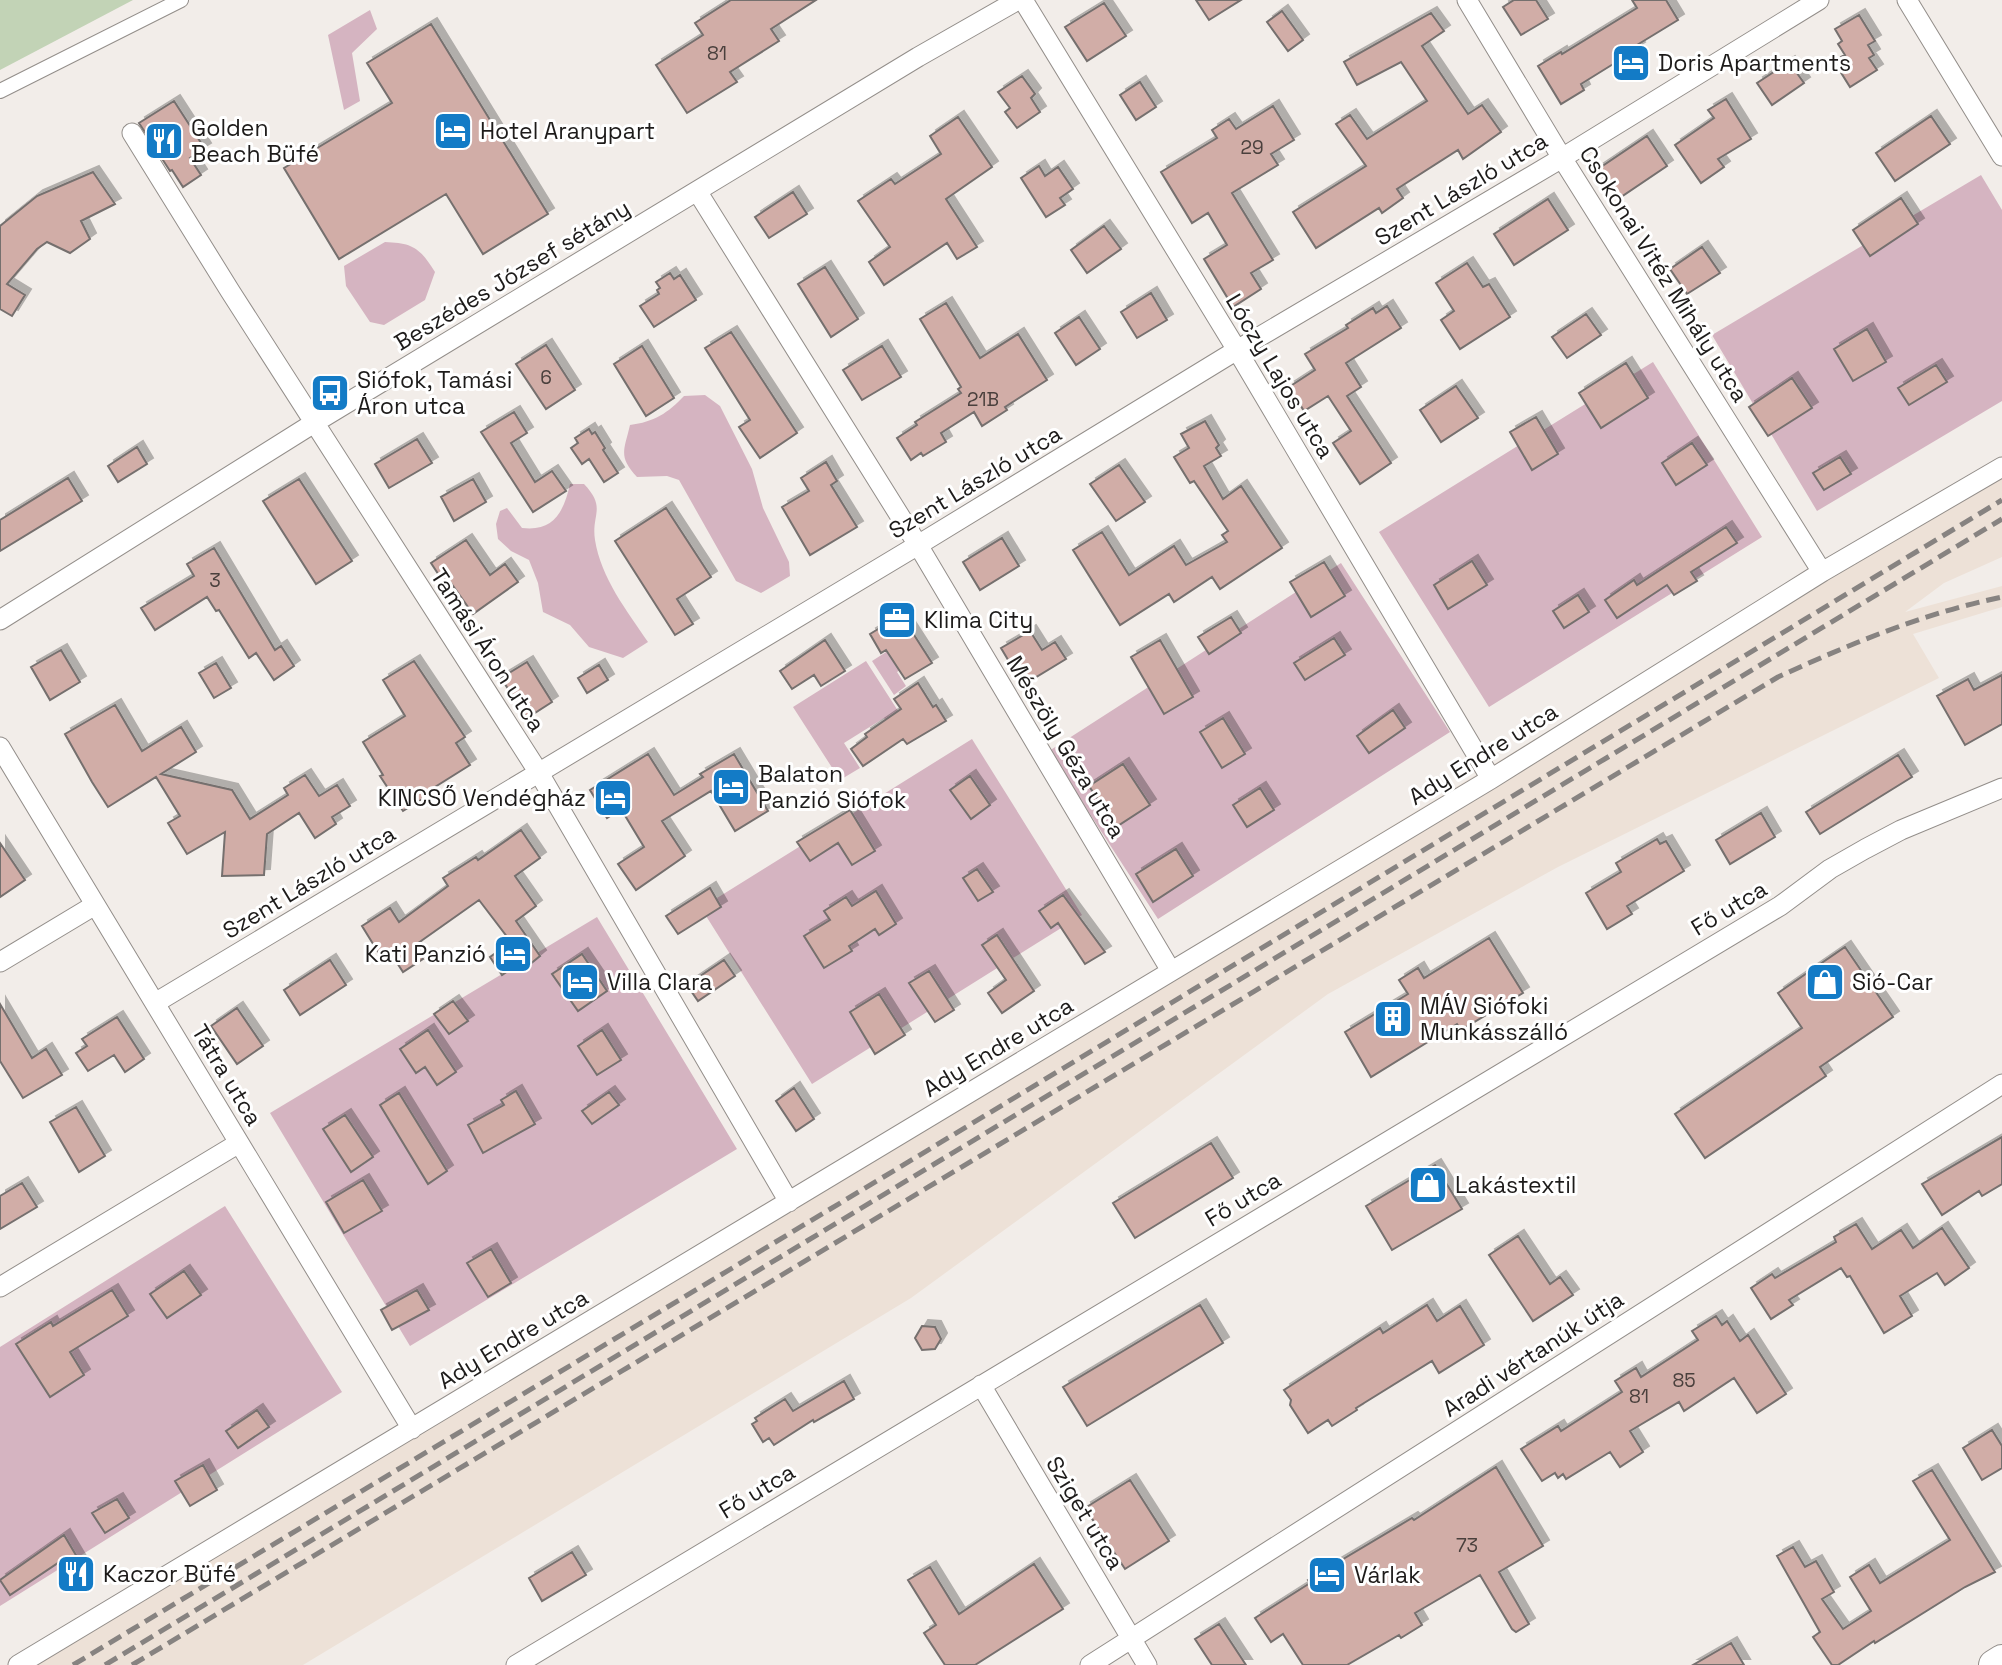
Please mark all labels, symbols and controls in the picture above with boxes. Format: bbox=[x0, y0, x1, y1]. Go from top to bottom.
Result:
house number: 81 bbox=[707, 41, 727, 66]
hotel icon: Doris Apartments bbox=[1610, 42, 1652, 84]
place label: Doris Apartments bbox=[1658, 48, 1851, 78]
hotel icon: Hotel Aranypart bbox=[432, 110, 474, 152]
place label: Golden Beach Büfé bbox=[191, 113, 319, 169]
place label: Hotel Aranypart bbox=[480, 116, 655, 146]
restaurant icon: Golden Beach Büfé bbox=[143, 120, 185, 162]
street label: Szent László utca bbox=[1369, 126, 1553, 252]
house number: 29 bbox=[1240, 135, 1264, 160]
street label: Csokonai Vitéz Mihály utca bbox=[1573, 140, 1755, 408]
street label: Beszédes József sétány bbox=[389, 193, 635, 357]
street label: Lóczy Lajos utca bbox=[1219, 288, 1341, 464]
place label: Siófok, Tamási Áron utca bbox=[357, 365, 512, 421]
house number: 6 bbox=[540, 365, 552, 390]
bus stop icon: Siófok, Tamási Áron utca bbox=[309, 372, 351, 414]
house number: 21B bbox=[967, 387, 999, 412]
street label: Szent László utca bbox=[883, 419, 1067, 545]
street label: Tamási Áron utca bbox=[424, 562, 552, 738]
house number: 3 bbox=[209, 568, 221, 593]
office icon: Klima City bbox=[876, 599, 918, 641]
place label: Klima City bbox=[924, 605, 1033, 635]
street label: Mészöly Géza utca bbox=[1000, 650, 1132, 844]
street label: Ady Endre utca bbox=[1403, 696, 1563, 812]
place label: Balaton Panzió Siófok bbox=[758, 759, 906, 815]
hotel icon: Balaton Panzió Siófok bbox=[710, 766, 752, 808]
hotel icon: KINCSŐ Vendégház bbox=[592, 777, 634, 819]
place label: KINCSŐ Vendégház bbox=[378, 783, 586, 813]
street label: Szent László utca bbox=[217, 819, 401, 945]
street label: Fő utca bbox=[1685, 874, 1773, 942]
hotel icon: Kati Panzió bbox=[492, 933, 534, 975]
place label: Kati Panzió bbox=[365, 939, 486, 969]
hotel icon: Villa Clara bbox=[559, 961, 601, 1003]
shop icon: Sió-Car bbox=[1804, 961, 1846, 1003]
place label: Villa Clara bbox=[607, 967, 712, 997]
place label: Sió-Car bbox=[1852, 967, 1933, 997]
street label: Ady Endre utca bbox=[917, 990, 1079, 1104]
place label: MÁV Siófoki Munkásszálló bbox=[1420, 991, 1568, 1047]
building icon: MÁV Siófoki Munkásszálló bbox=[1372, 998, 1414, 1040]
street label: Tátra utca bbox=[185, 1019, 269, 1131]
shop icon: Lakástextil bbox=[1407, 1164, 1449, 1206]
street label: Fő utca bbox=[1199, 1165, 1287, 1233]
place label: Lakástextil bbox=[1455, 1170, 1576, 1200]
street label: Ady Endre utca bbox=[432, 1282, 594, 1396]
street label: Aradi vértanúk útja bbox=[1437, 1284, 1629, 1424]
house number: 85 bbox=[1672, 1368, 1696, 1393]
house number: 81 bbox=[1629, 1384, 1649, 1409]
street label: Sziget utca bbox=[1039, 1451, 1131, 1575]
street label: Fő utca bbox=[713, 1457, 801, 1525]
house number: 73 bbox=[1456, 1533, 1478, 1558]
restaurant icon: Kaczor Büfé bbox=[55, 1553, 97, 1595]
hotel icon: Várlak bbox=[1306, 1554, 1348, 1596]
place label: Kaczor Büfé bbox=[103, 1559, 236, 1589]
place label: Várlak bbox=[1354, 1560, 1421, 1590]

